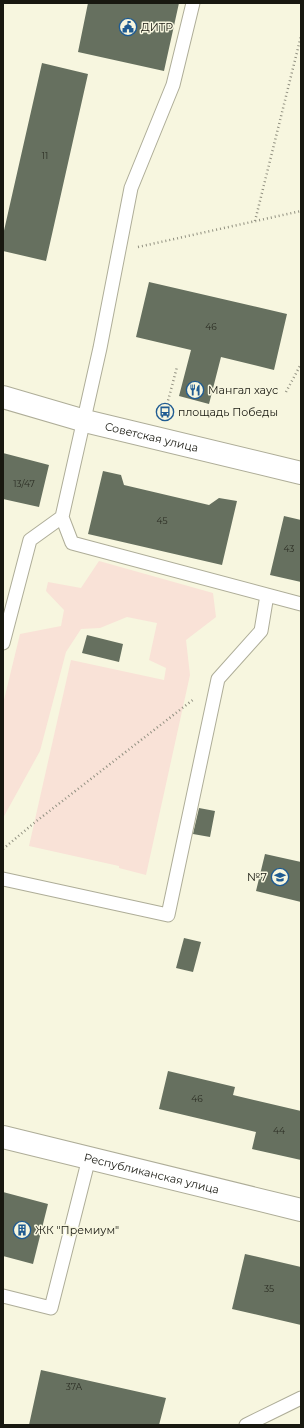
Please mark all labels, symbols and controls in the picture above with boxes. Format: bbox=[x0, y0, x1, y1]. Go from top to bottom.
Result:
public building icon: ДИТР bbox=[118, 17, 138, 37]
place label: ДИТР bbox=[141, 20, 173, 34]
house number: 11 bbox=[42, 150, 48, 161]
house number: 46 bbox=[205, 321, 217, 332]
restaurant icon: Мангал хаус bbox=[185, 380, 205, 400]
place label: Мангал хаус bbox=[208, 383, 278, 397]
bus stop icon: площадь Победы bbox=[155, 402, 175, 422]
place label: площадь Победы bbox=[178, 405, 278, 419]
street label: Советская улица bbox=[103, 419, 200, 455]
house number: 13/47 bbox=[13, 478, 35, 489]
house number: 45 bbox=[156, 515, 168, 526]
house number: 43 bbox=[284, 543, 294, 554]
school or university icon: №7 bbox=[270, 867, 290, 887]
place label: №7 bbox=[247, 870, 267, 884]
house number: 46 bbox=[191, 1093, 203, 1104]
house number: 44 bbox=[273, 1125, 285, 1136]
street label: Республиканская улица bbox=[82, 1150, 221, 1197]
building icon: ЖК "Премиум" bbox=[12, 1220, 32, 1240]
place label: ЖК "Премиум" bbox=[35, 1223, 119, 1237]
house number: 35 bbox=[264, 1283, 274, 1294]
house number: 37А bbox=[66, 1381, 82, 1392]

